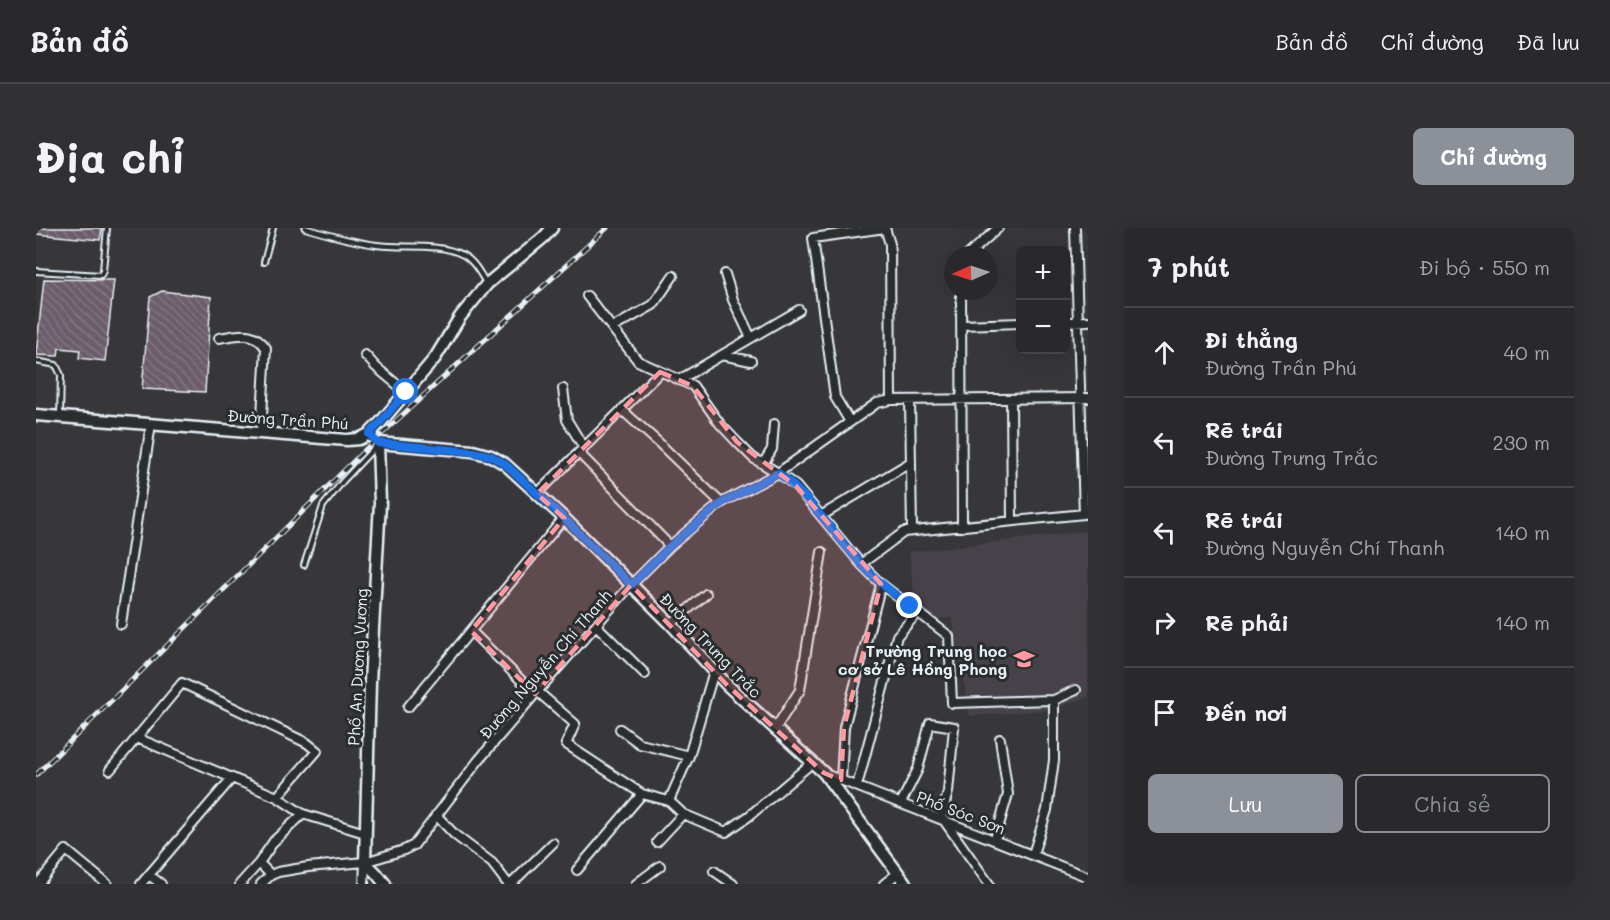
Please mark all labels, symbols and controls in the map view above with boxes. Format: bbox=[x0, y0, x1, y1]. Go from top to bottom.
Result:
text: Bản đồ bbox=[30, 23, 129, 59]
text: Bản đồ bbox=[1276, 28, 1348, 55]
text: Chỉ đường bbox=[1381, 28, 1484, 55]
text: Đã lưu bbox=[1517, 28, 1580, 55]
button: Chỉ đường bbox=[1413, 128, 1574, 185]
text: Địa chỉ bbox=[36, 129, 185, 184]
north arrow bbox=[944, 246, 998, 300]
map controls bbox=[1016, 246, 1070, 354]
button: + bbox=[1016, 246, 1070, 300]
text: 7 phút bbox=[1148, 250, 1230, 284]
text: Đi bộ · 550 m bbox=[1419, 254, 1550, 280]
button: − bbox=[1016, 300, 1070, 354]
text: Đi thẳng bbox=[1205, 325, 1298, 354]
icon: ahead bbox=[1148, 336, 1181, 369]
text: 40 m bbox=[1504, 339, 1550, 365]
text: Đường Trần Phú bbox=[1205, 354, 1357, 380]
route start bbox=[392, 378, 418, 404]
street label: Đường Trần Phú bbox=[227, 404, 349, 434]
text: Rẽ trái bbox=[1205, 415, 1283, 444]
icon: left bbox=[1148, 426, 1181, 459]
text: 230 m bbox=[1492, 429, 1550, 455]
text: Đường Trưng Trắc bbox=[1205, 444, 1378, 470]
text: Rẽ trái bbox=[1205, 505, 1283, 534]
icon: left bbox=[1148, 516, 1181, 549]
text: 140 m bbox=[1495, 519, 1550, 545]
text: Đường Nguyễn Chí Thanh bbox=[1205, 534, 1444, 560]
street label: Đường Nguyễn Chí Thanh bbox=[474, 585, 616, 743]
street label: Phố An Dương Vương bbox=[342, 588, 372, 746]
street label: Đường Trưng Trắc bbox=[655, 588, 767, 702]
route end bbox=[896, 592, 922, 618]
icon: right bbox=[1148, 606, 1181, 639]
text: Rẽ phải bbox=[1205, 608, 1289, 637]
text: 140 m bbox=[1495, 609, 1550, 635]
place label: Trường Trung học cơ sở Lê Hồng Phong bbox=[838, 640, 1007, 679]
school or university icon: Trường Trung học cơ sở Lê Hồng Phong bbox=[1012, 647, 1036, 671]
icon: arrive bbox=[1148, 696, 1181, 729]
text: Đến nơi bbox=[1205, 698, 1288, 727]
button: Lưu bbox=[1148, 774, 1343, 833]
button: Chia sẻ bbox=[1355, 774, 1550, 833]
street label: Phố Sóc Sơn bbox=[913, 785, 1009, 839]

